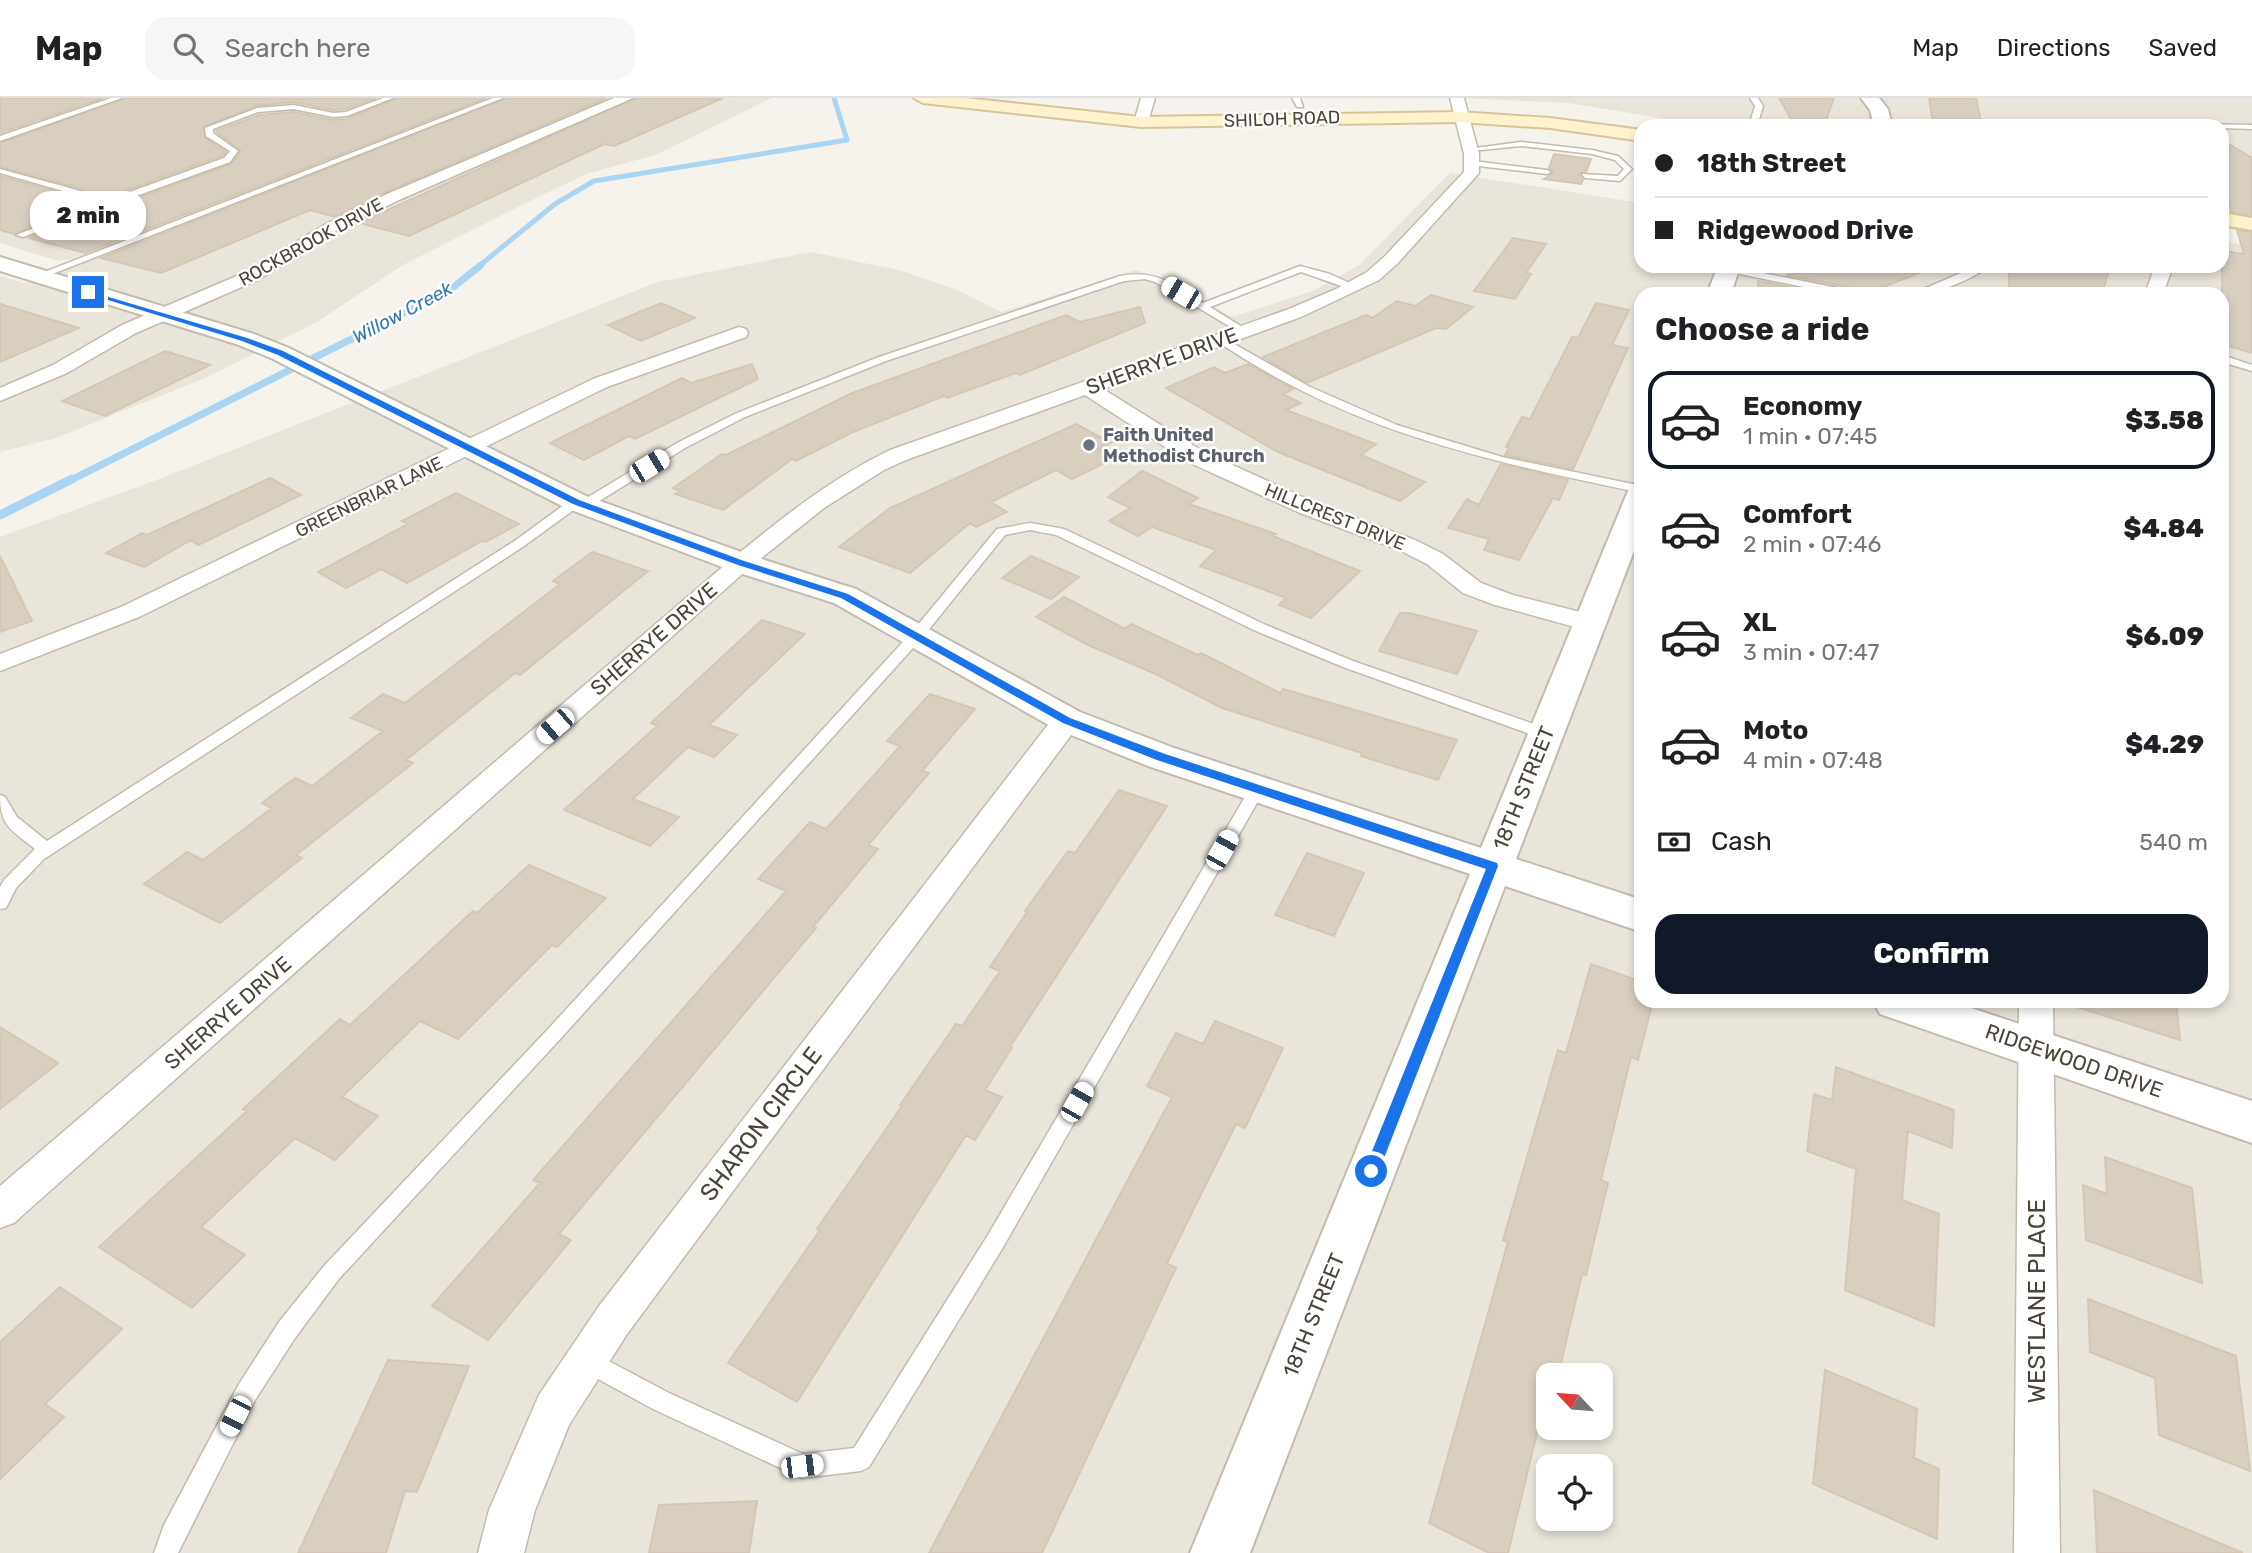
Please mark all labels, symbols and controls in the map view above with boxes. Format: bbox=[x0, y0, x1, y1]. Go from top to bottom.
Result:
search box bbox=[145, 17, 635, 80]
text: Map bbox=[35, 29, 103, 68]
icon: search bbox=[169, 29, 207, 67]
text: Search here bbox=[225, 33, 370, 64]
text: Map bbox=[1912, 34, 1959, 62]
text: Directions bbox=[1997, 34, 2110, 62]
text: Saved bbox=[2148, 34, 2217, 62]
street label: SHILOH ROAD bbox=[1223, 106, 1341, 132]
text: 18th Street bbox=[1697, 148, 1846, 179]
callout: 2 min bbox=[30, 190, 146, 240]
street label: ROCKBROOK DRIVE bbox=[235, 193, 387, 291]
text: 2 min bbox=[56, 201, 120, 229]
text: Ridgewood Drive bbox=[1697, 215, 1914, 246]
car bbox=[1158, 273, 1205, 313]
route end bbox=[72, 276, 104, 308]
water label: Willow Creek bbox=[348, 276, 456, 348]
text: Choose a ride bbox=[1655, 310, 1869, 348]
street label: SHERRYE DRIVE bbox=[1083, 321, 1241, 400]
icon: car bbox=[1659, 389, 1722, 452]
text: Economy bbox=[1743, 391, 1862, 422]
text: $3.58 bbox=[2125, 405, 2204, 436]
text: 1 min · 07:45 bbox=[1743, 422, 1878, 450]
place label: Faith United Methodist Church bbox=[1103, 424, 1265, 467]
marker: Faith United Methodist Church bbox=[1081, 437, 1097, 453]
car bbox=[626, 446, 673, 486]
street label: GREENBRIAR LANE bbox=[292, 452, 446, 542]
street label: HILLCREST DRIVE bbox=[1261, 479, 1409, 555]
icon: car bbox=[1659, 497, 1722, 560]
text: Comfort bbox=[1743, 499, 1852, 530]
text: $4.84 bbox=[2124, 513, 2204, 544]
text: 2 min · 07:46 bbox=[1743, 530, 1881, 558]
street label: SHERRYE DRIVE bbox=[585, 577, 722, 700]
icon: car bbox=[1659, 605, 1722, 668]
text: XL bbox=[1743, 607, 1776, 638]
text: $6.09 bbox=[2126, 621, 2204, 652]
text: 3 min · 07:47 bbox=[1743, 638, 1879, 666]
car bbox=[533, 704, 578, 748]
icon: car bbox=[1659, 713, 1722, 776]
text: Moto bbox=[1743, 715, 1808, 746]
street label: 18TH STREET bbox=[1487, 722, 1560, 853]
text: $4.29 bbox=[2125, 729, 2204, 760]
text: 4 min · 07:48 bbox=[1743, 746, 1883, 774]
icon: cash bbox=[1655, 823, 1693, 861]
text: Cash bbox=[1711, 826, 1772, 857]
car bbox=[1203, 827, 1242, 873]
text: 540 m bbox=[2139, 828, 2208, 856]
button: Confirm bbox=[1655, 914, 2208, 994]
street label: SHERRYE DRIVE bbox=[159, 951, 296, 1074]
street label: RIDGEWOOD DRIVE bbox=[1982, 1018, 2166, 1103]
street label: SHARON CIRCLE bbox=[694, 1042, 828, 1206]
car bbox=[1058, 1079, 1097, 1125]
route start bbox=[1355, 1155, 1387, 1187]
street label: WESTLANE PLACE bbox=[2023, 1199, 2051, 1403]
street label: 18TH STREET bbox=[1277, 1249, 1350, 1380]
north arrow bbox=[1536, 1363, 1614, 1440]
map controls bbox=[1536, 1363, 1613, 1531]
car bbox=[217, 1393, 254, 1439]
car bbox=[780, 1453, 825, 1479]
button: locate bbox=[1536, 1454, 1613, 1531]

